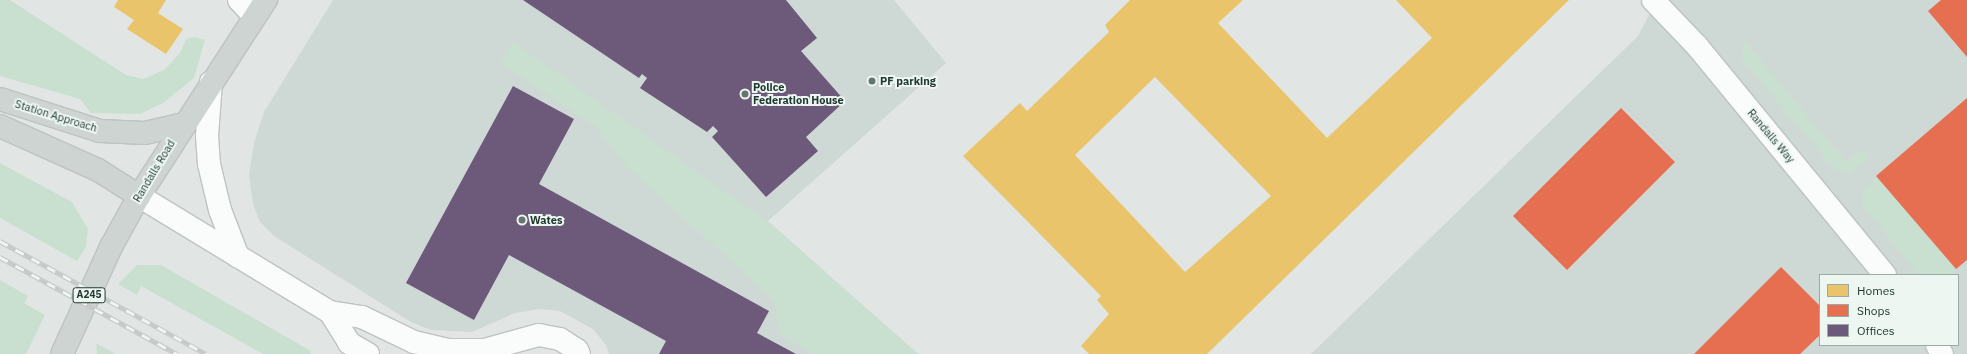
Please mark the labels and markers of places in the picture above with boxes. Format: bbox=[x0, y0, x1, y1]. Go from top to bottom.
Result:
place label: PF parking bbox=[880, 74, 936, 88]
marker: PF parking bbox=[867, 76, 877, 86]
place label: Police Federation House bbox=[753, 81, 844, 107]
marker: Police Federation House bbox=[740, 89, 750, 99]
place label: Wates bbox=[530, 213, 562, 227]
marker: Wates bbox=[517, 215, 527, 225]

